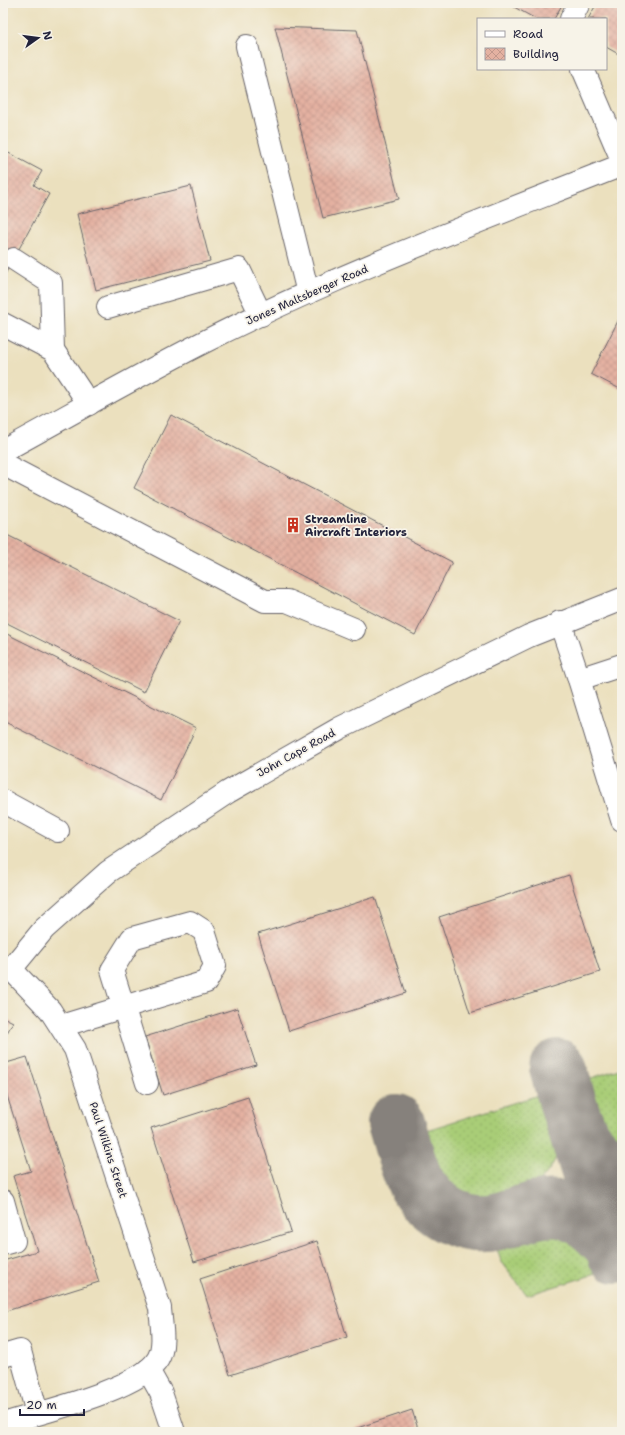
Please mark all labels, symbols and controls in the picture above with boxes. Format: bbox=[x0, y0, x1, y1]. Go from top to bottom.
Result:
north arrow bbox=[18, 18, 58, 58]
legend bbox=[477, 18, 607, 70]
text: Road bbox=[513, 26, 544, 42]
text: N bbox=[39, 30, 56, 42]
text: Building bbox=[513, 46, 559, 62]
street label: Jones Maltsberger Road bbox=[244, 261, 370, 329]
place label: Streamline Aircraft Interiors bbox=[305, 512, 407, 540]
building icon: Streamline Aircraft Interiors bbox=[284, 516, 302, 534]
street label: John Cape Road bbox=[254, 725, 338, 781]
street label: Paul Wilkins Street bbox=[85, 1100, 131, 1200]
scale bar bbox=[20, 1391, 84, 1417]
text: 20 m bbox=[26, 1397, 57, 1413]

